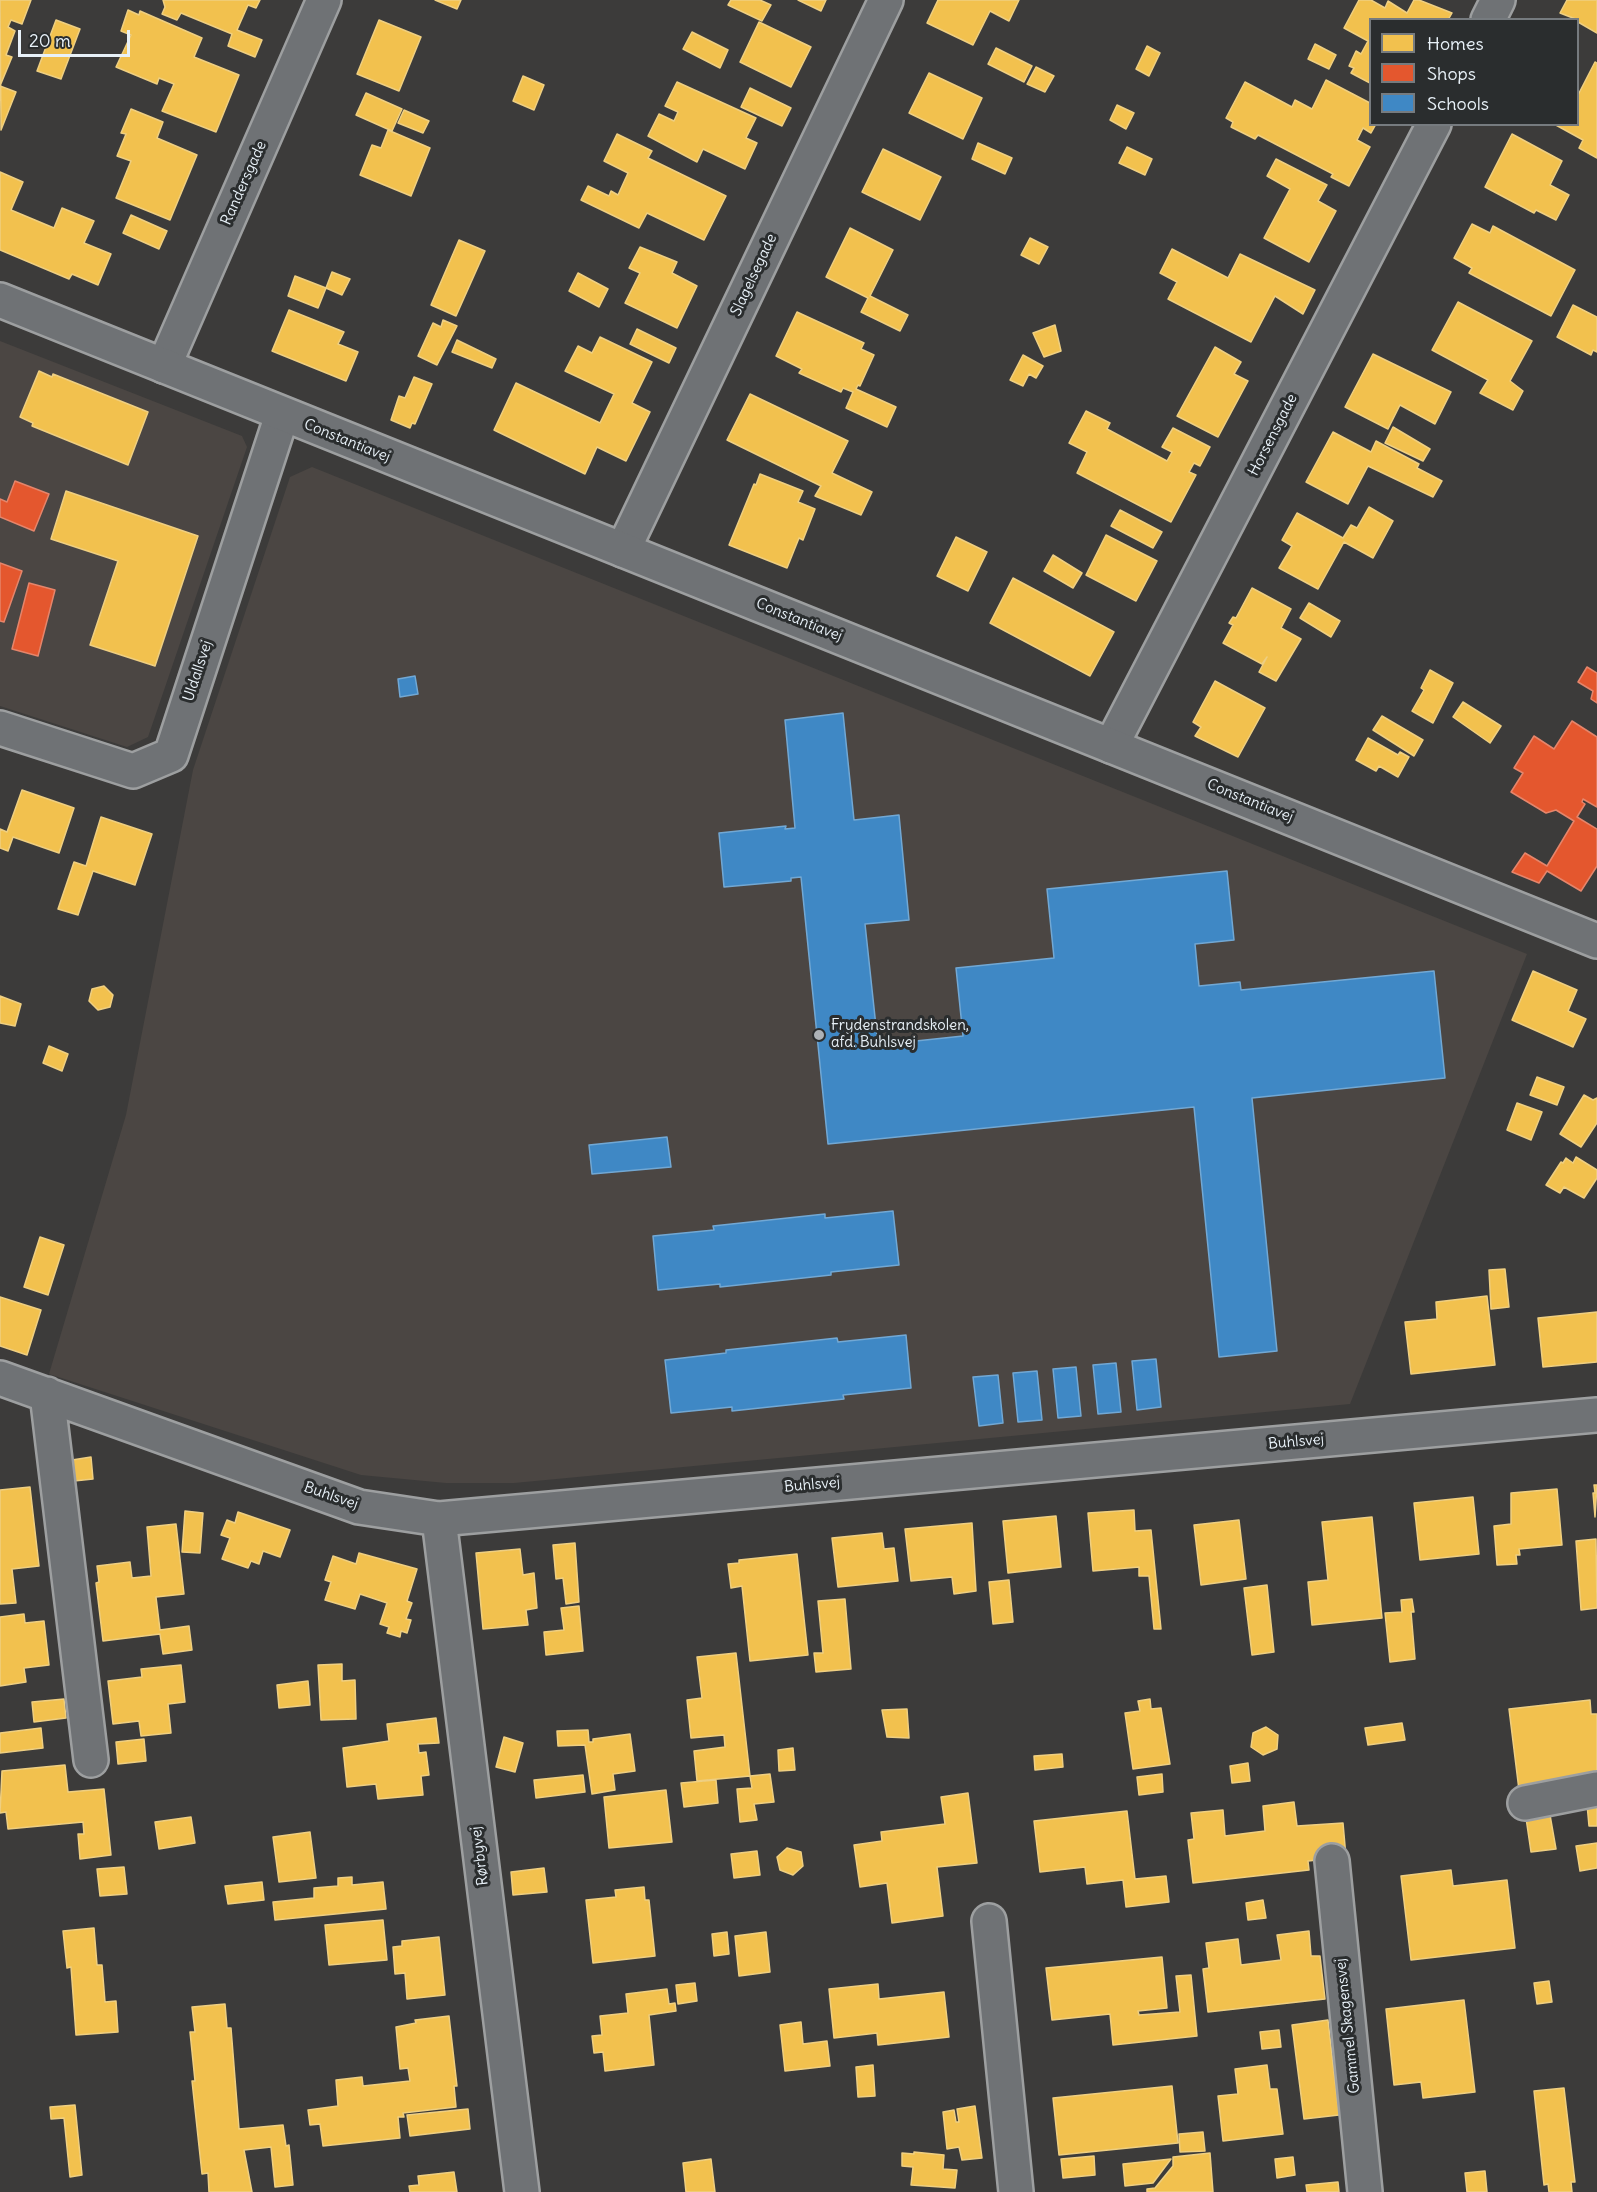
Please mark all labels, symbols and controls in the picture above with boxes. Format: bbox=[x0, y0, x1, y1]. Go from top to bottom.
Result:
scale bar bbox=[21, 18, 134, 56]
legend bbox=[1369, 18, 1579, 126]
text: 20 m bbox=[29, 29, 71, 52]
text: Homes bbox=[1427, 32, 1484, 55]
text: Shops bbox=[1427, 62, 1476, 85]
text: Schools bbox=[1427, 92, 1489, 115]
street label: Randersgade bbox=[217, 138, 271, 228]
street label: Slagelsegade bbox=[727, 231, 781, 319]
street label: Horsensgade bbox=[1245, 391, 1301, 479]
street label: Constantiavej bbox=[301, 416, 393, 466]
street label: Constantiavej bbox=[753, 595, 845, 645]
street label: Uldallsvej bbox=[180, 638, 216, 704]
street label: Constantiavej bbox=[1204, 776, 1296, 826]
place label: Frydenstrandskolen, afd. Buhlsvej bbox=[831, 1017, 969, 1052]
marker: Frydenstrandskolen, afd. Buhlsvej bbox=[812, 1028, 826, 1042]
street label: Buhlsvej bbox=[1267, 1431, 1325, 1453]
street label: Buhlsvej bbox=[783, 1474, 841, 1496]
street label: Buhlsvej bbox=[302, 1478, 360, 1514]
street label: Rørbyvej bbox=[467, 1825, 493, 1887]
street label: Gammel Skagensvej bbox=[1332, 1958, 1364, 2094]

